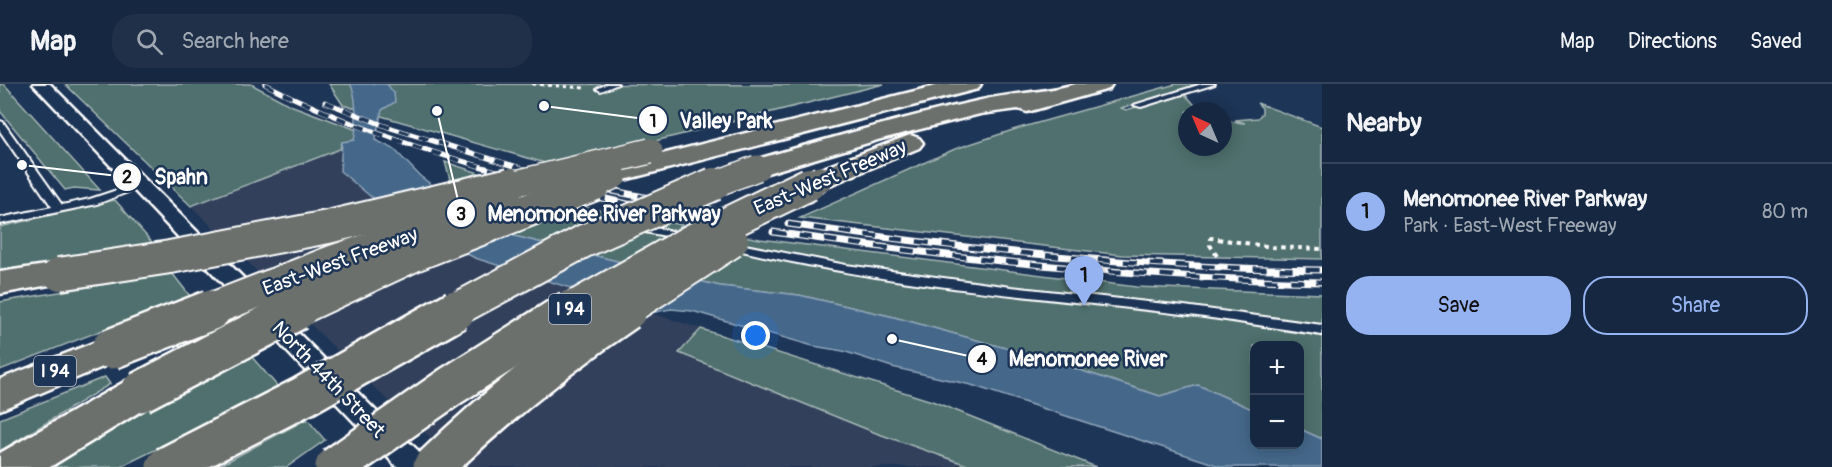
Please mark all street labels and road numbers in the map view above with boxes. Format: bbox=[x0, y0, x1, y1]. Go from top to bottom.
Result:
street label: East-West Freeway bbox=[750, 134, 911, 221]
street label: East-West Freeway bbox=[259, 222, 422, 301]
road number: I 94 bbox=[549, 294, 591, 324]
street label: North 44th Street bbox=[267, 316, 391, 444]
road number: I 94 bbox=[34, 356, 76, 386]

